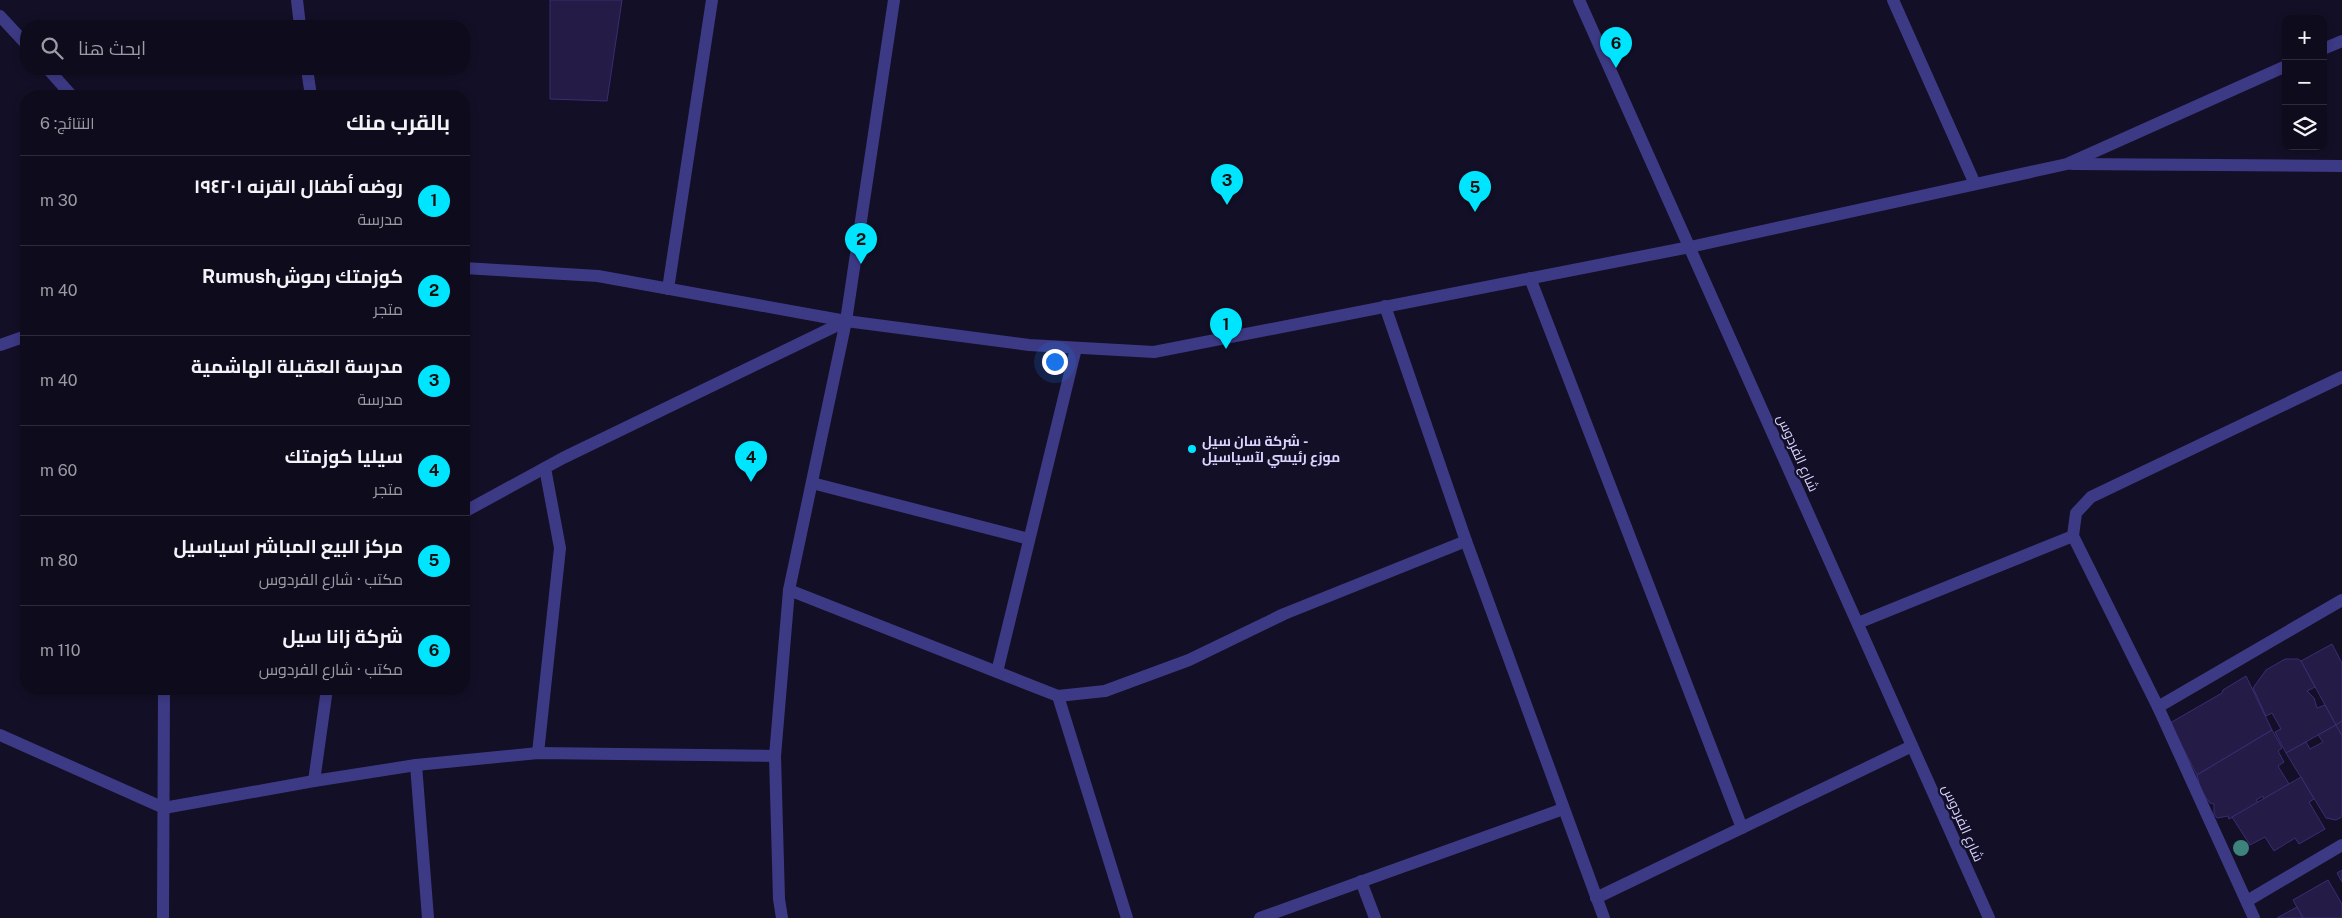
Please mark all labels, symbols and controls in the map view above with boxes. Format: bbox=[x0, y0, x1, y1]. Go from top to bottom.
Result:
map controls bbox=[2282, 15, 2327, 150]
button: + bbox=[2282, 15, 2327, 60]
search box bbox=[20, 20, 470, 75]
pin: 6 bbox=[1600, 27, 1632, 68]
icon: search bbox=[38, 34, 66, 62]
text: ابحث هنا bbox=[78, 37, 146, 59]
button: − bbox=[2282, 60, 2327, 105]
button: layers bbox=[2282, 105, 2327, 150]
text: بالقرب منك bbox=[346, 110, 450, 135]
text: النتائج: 6 bbox=[40, 114, 95, 133]
pin: 3 bbox=[1211, 164, 1243, 205]
pin: 5 bbox=[1459, 171, 1491, 212]
text: روضه أطفال القرنه ١٩٤٢٠١ bbox=[194, 175, 403, 197]
text: 30 m bbox=[40, 191, 78, 210]
text: 1 bbox=[431, 191, 437, 210]
text: مدرسة bbox=[357, 210, 403, 229]
pin: 2 bbox=[845, 223, 877, 264]
text: كوزمتك رموشRumush bbox=[202, 265, 403, 287]
text: 40 m bbox=[40, 281, 78, 300]
text: 2 bbox=[429, 281, 439, 300]
text: متجر bbox=[374, 300, 403, 319]
pin: 1 bbox=[1210, 308, 1242, 349]
your location bbox=[1042, 349, 1068, 375]
text: مدرسة العقيلة الهاشمية bbox=[191, 355, 403, 377]
text: 40 m bbox=[40, 371, 78, 390]
text: 3 bbox=[429, 371, 439, 390]
text: مدرسة bbox=[357, 390, 403, 409]
street label: شارع الفردوس bbox=[1773, 412, 1822, 494]
place label: شركة سان سيل - موزع رئيسي لآسياسيل bbox=[1202, 433, 1340, 468]
pin: 4 bbox=[735, 441, 767, 482]
marker: شركة سان سيل - موزع رئيسي لآسياسيل bbox=[1186, 443, 1198, 455]
text: سيليا كوزمتك bbox=[285, 445, 403, 467]
text: 60 m bbox=[40, 461, 77, 480]
text: 4 bbox=[429, 461, 439, 480]
text: متجر bbox=[374, 480, 403, 499]
text: مركز البيع المباشر اسياسيل bbox=[174, 535, 403, 557]
text: 80 m bbox=[40, 551, 78, 570]
text: 5 bbox=[429, 551, 439, 570]
text: مكتب · شارع الفردوس bbox=[259, 570, 403, 589]
text: شركة زانا سيل bbox=[283, 625, 403, 647]
text: 110 m bbox=[40, 641, 81, 660]
text: 6 bbox=[429, 641, 439, 660]
text: مكتب · شارع الفردوس bbox=[259, 660, 403, 679]
street label: شارع الفردوس bbox=[1938, 782, 1987, 864]

